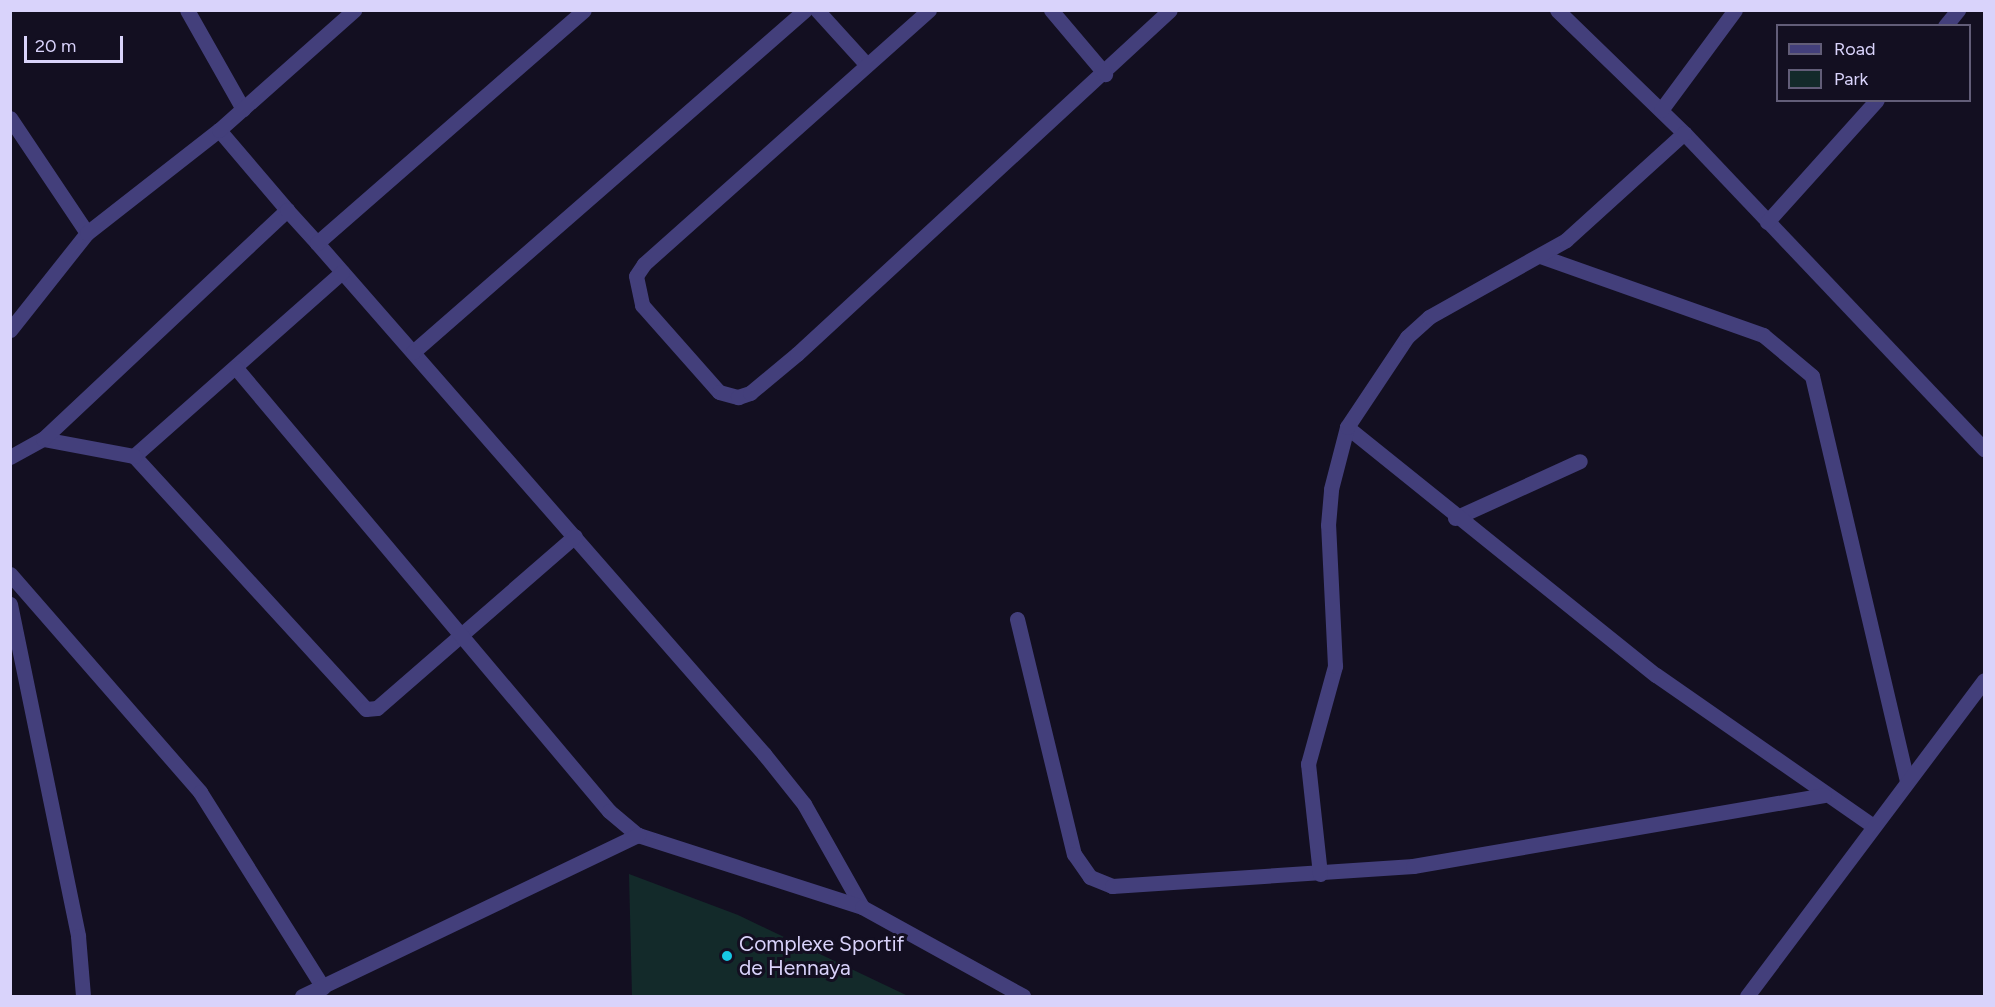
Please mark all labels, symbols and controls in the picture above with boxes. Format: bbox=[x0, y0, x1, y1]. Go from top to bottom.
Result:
scale bar bbox=[27, 24, 126, 62]
legend bbox=[1776, 24, 1971, 102]
text: 20 m bbox=[35, 35, 76, 57]
text: Road bbox=[1834, 38, 1875, 60]
text: Park bbox=[1834, 68, 1868, 90]
place label: Complexe Sportif de Hennaya bbox=[739, 931, 904, 981]
marker: Complexe Sportif de Hennaya bbox=[720, 949, 734, 963]

